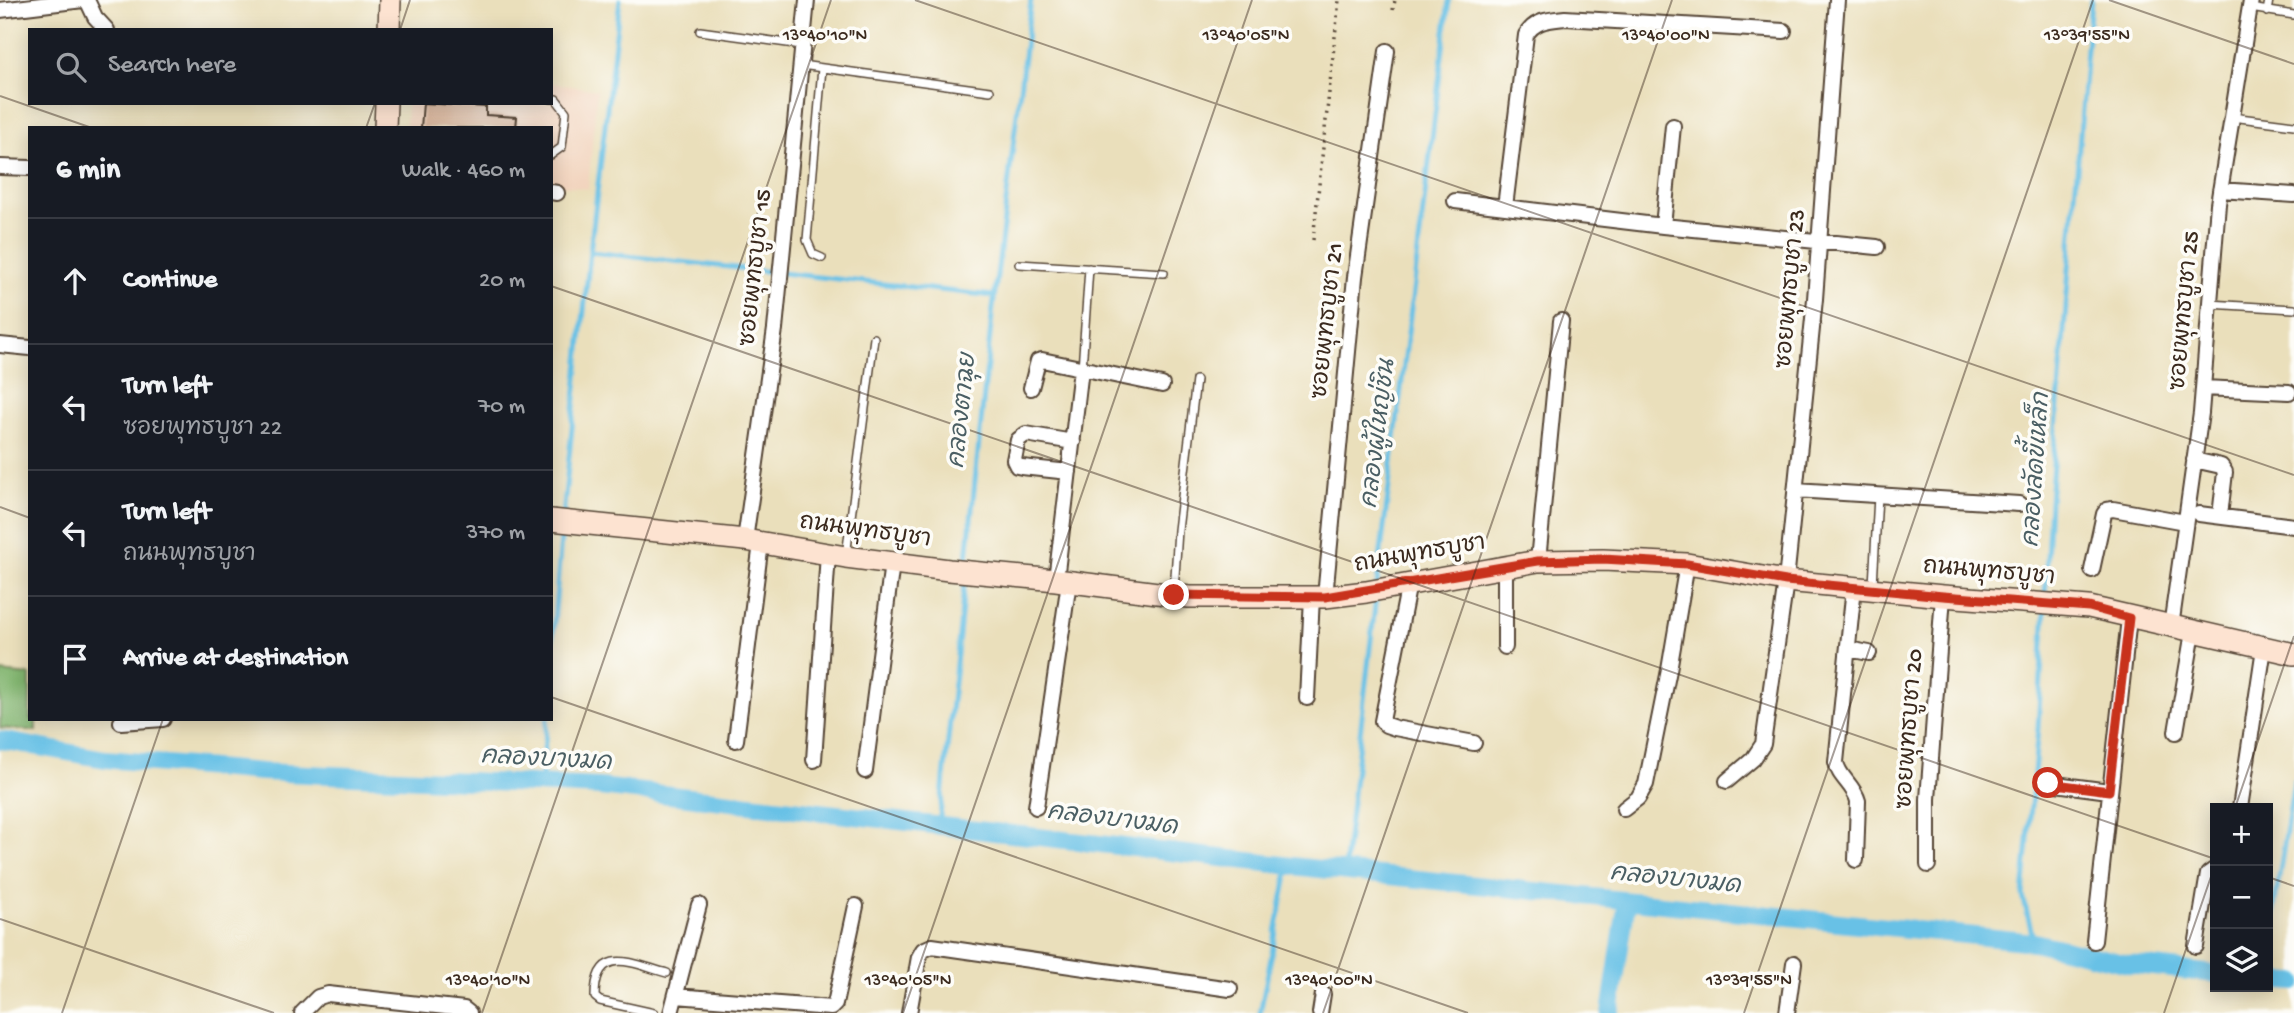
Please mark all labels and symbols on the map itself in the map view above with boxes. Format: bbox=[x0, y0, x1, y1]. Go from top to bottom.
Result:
text: 13°40'10"N bbox=[782, 26, 867, 47]
text: 13°40'05"N bbox=[1202, 26, 1289, 47]
text: 13°40'00"N bbox=[1621, 26, 1710, 47]
text: 13°39'55"N bbox=[2043, 26, 2130, 47]
street label: ซอยพุทธบูชา 15 bbox=[735, 188, 780, 348]
street label: ซอยพุทธบูชา 23 bbox=[1772, 208, 1813, 370]
street label: ซอยพุทธบูชา 25 bbox=[2166, 230, 2207, 392]
street label: ซอยพุทธบูชา 21 bbox=[1307, 242, 1352, 401]
water label: คลองตาฉุย bbox=[944, 350, 985, 470]
water label: คลองผู้ใหญ่ชิน bbox=[1352, 356, 1404, 510]
water label: คลองลัดขี้เหล็ก bbox=[2007, 389, 2058, 548]
street label: ถนนพุทธบูชา bbox=[797, 509, 933, 556]
street label: ถนนพุทธบูชา bbox=[1352, 530, 1488, 581]
street label: ถนนพุทธบูชา bbox=[1922, 554, 2056, 593]
route end bbox=[1158, 579, 1189, 610]
street label: ซอยพุทธบูชา 20 bbox=[1892, 648, 1931, 810]
water label: คลองบางมด bbox=[480, 743, 614, 779]
route start bbox=[2032, 767, 2063, 798]
water label: คลองบางมด bbox=[1045, 799, 1180, 844]
water label: คลองบางมด bbox=[1608, 860, 1743, 902]
text: 13°40'10"N bbox=[445, 971, 530, 992]
text: 13°40'05"N bbox=[864, 971, 951, 992]
text: 13°40'00"N bbox=[1284, 971, 1373, 992]
text: 13°39'55"N bbox=[1705, 971, 1792, 992]

